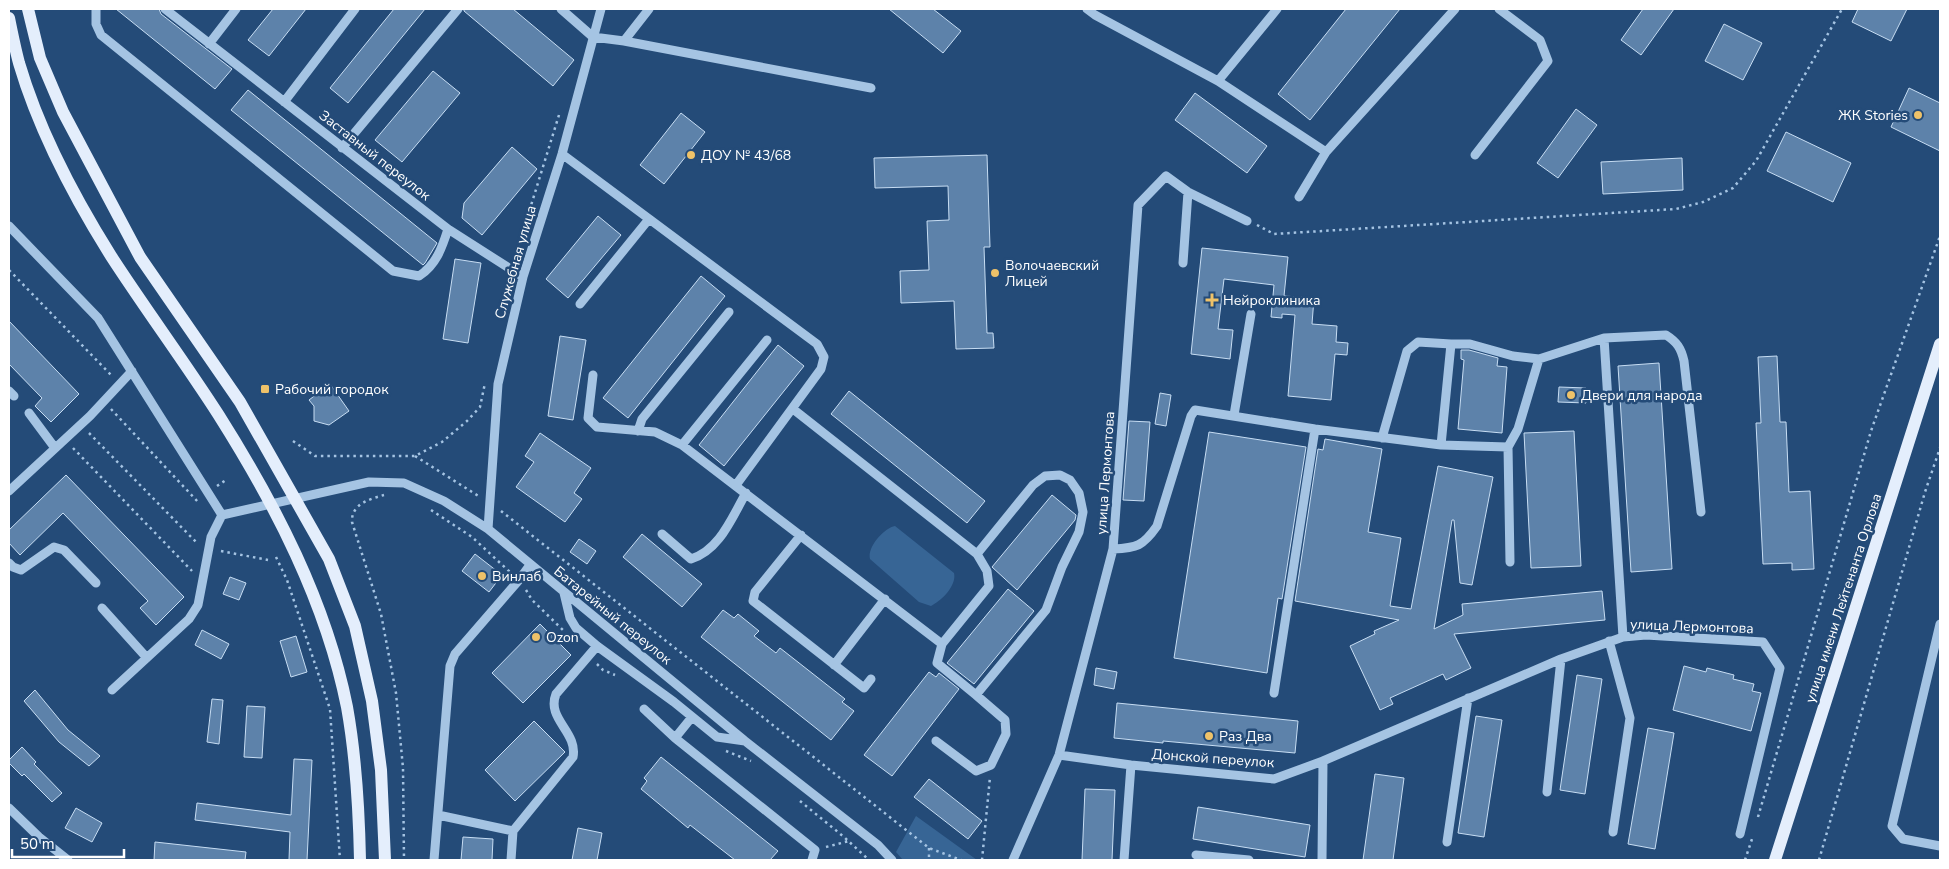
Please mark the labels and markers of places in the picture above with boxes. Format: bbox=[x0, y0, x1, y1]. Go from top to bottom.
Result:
place label: ЖК Stories bbox=[1838, 106, 1908, 125]
marker: ЖК Stories bbox=[1912, 109, 1924, 121]
place label: ДОУ № 43/68 bbox=[701, 146, 791, 165]
marker: ДОУ № 43/68 bbox=[685, 149, 697, 161]
place label: Волочаевский Лицей bbox=[1005, 256, 1099, 291]
marker: Волочаевский Лицей bbox=[989, 267, 1001, 279]
place label: Нейроклиника bbox=[1223, 291, 1321, 310]
marker: Нейроклиника bbox=[1205, 293, 1219, 307]
place label: Рабочий городок bbox=[275, 380, 389, 399]
marker: Рабочий городок bbox=[259, 383, 271, 395]
place label: Двери для народа bbox=[1581, 386, 1703, 405]
marker: Двери для народа bbox=[1565, 389, 1577, 401]
place label: Винлаб bbox=[492, 567, 541, 586]
marker: Винлаб bbox=[476, 570, 488, 582]
place label: Ozon bbox=[546, 628, 579, 647]
marker: Ozon bbox=[530, 631, 542, 643]
place label: Раз Два bbox=[1219, 727, 1272, 746]
marker: Раз Два bbox=[1203, 730, 1215, 742]

